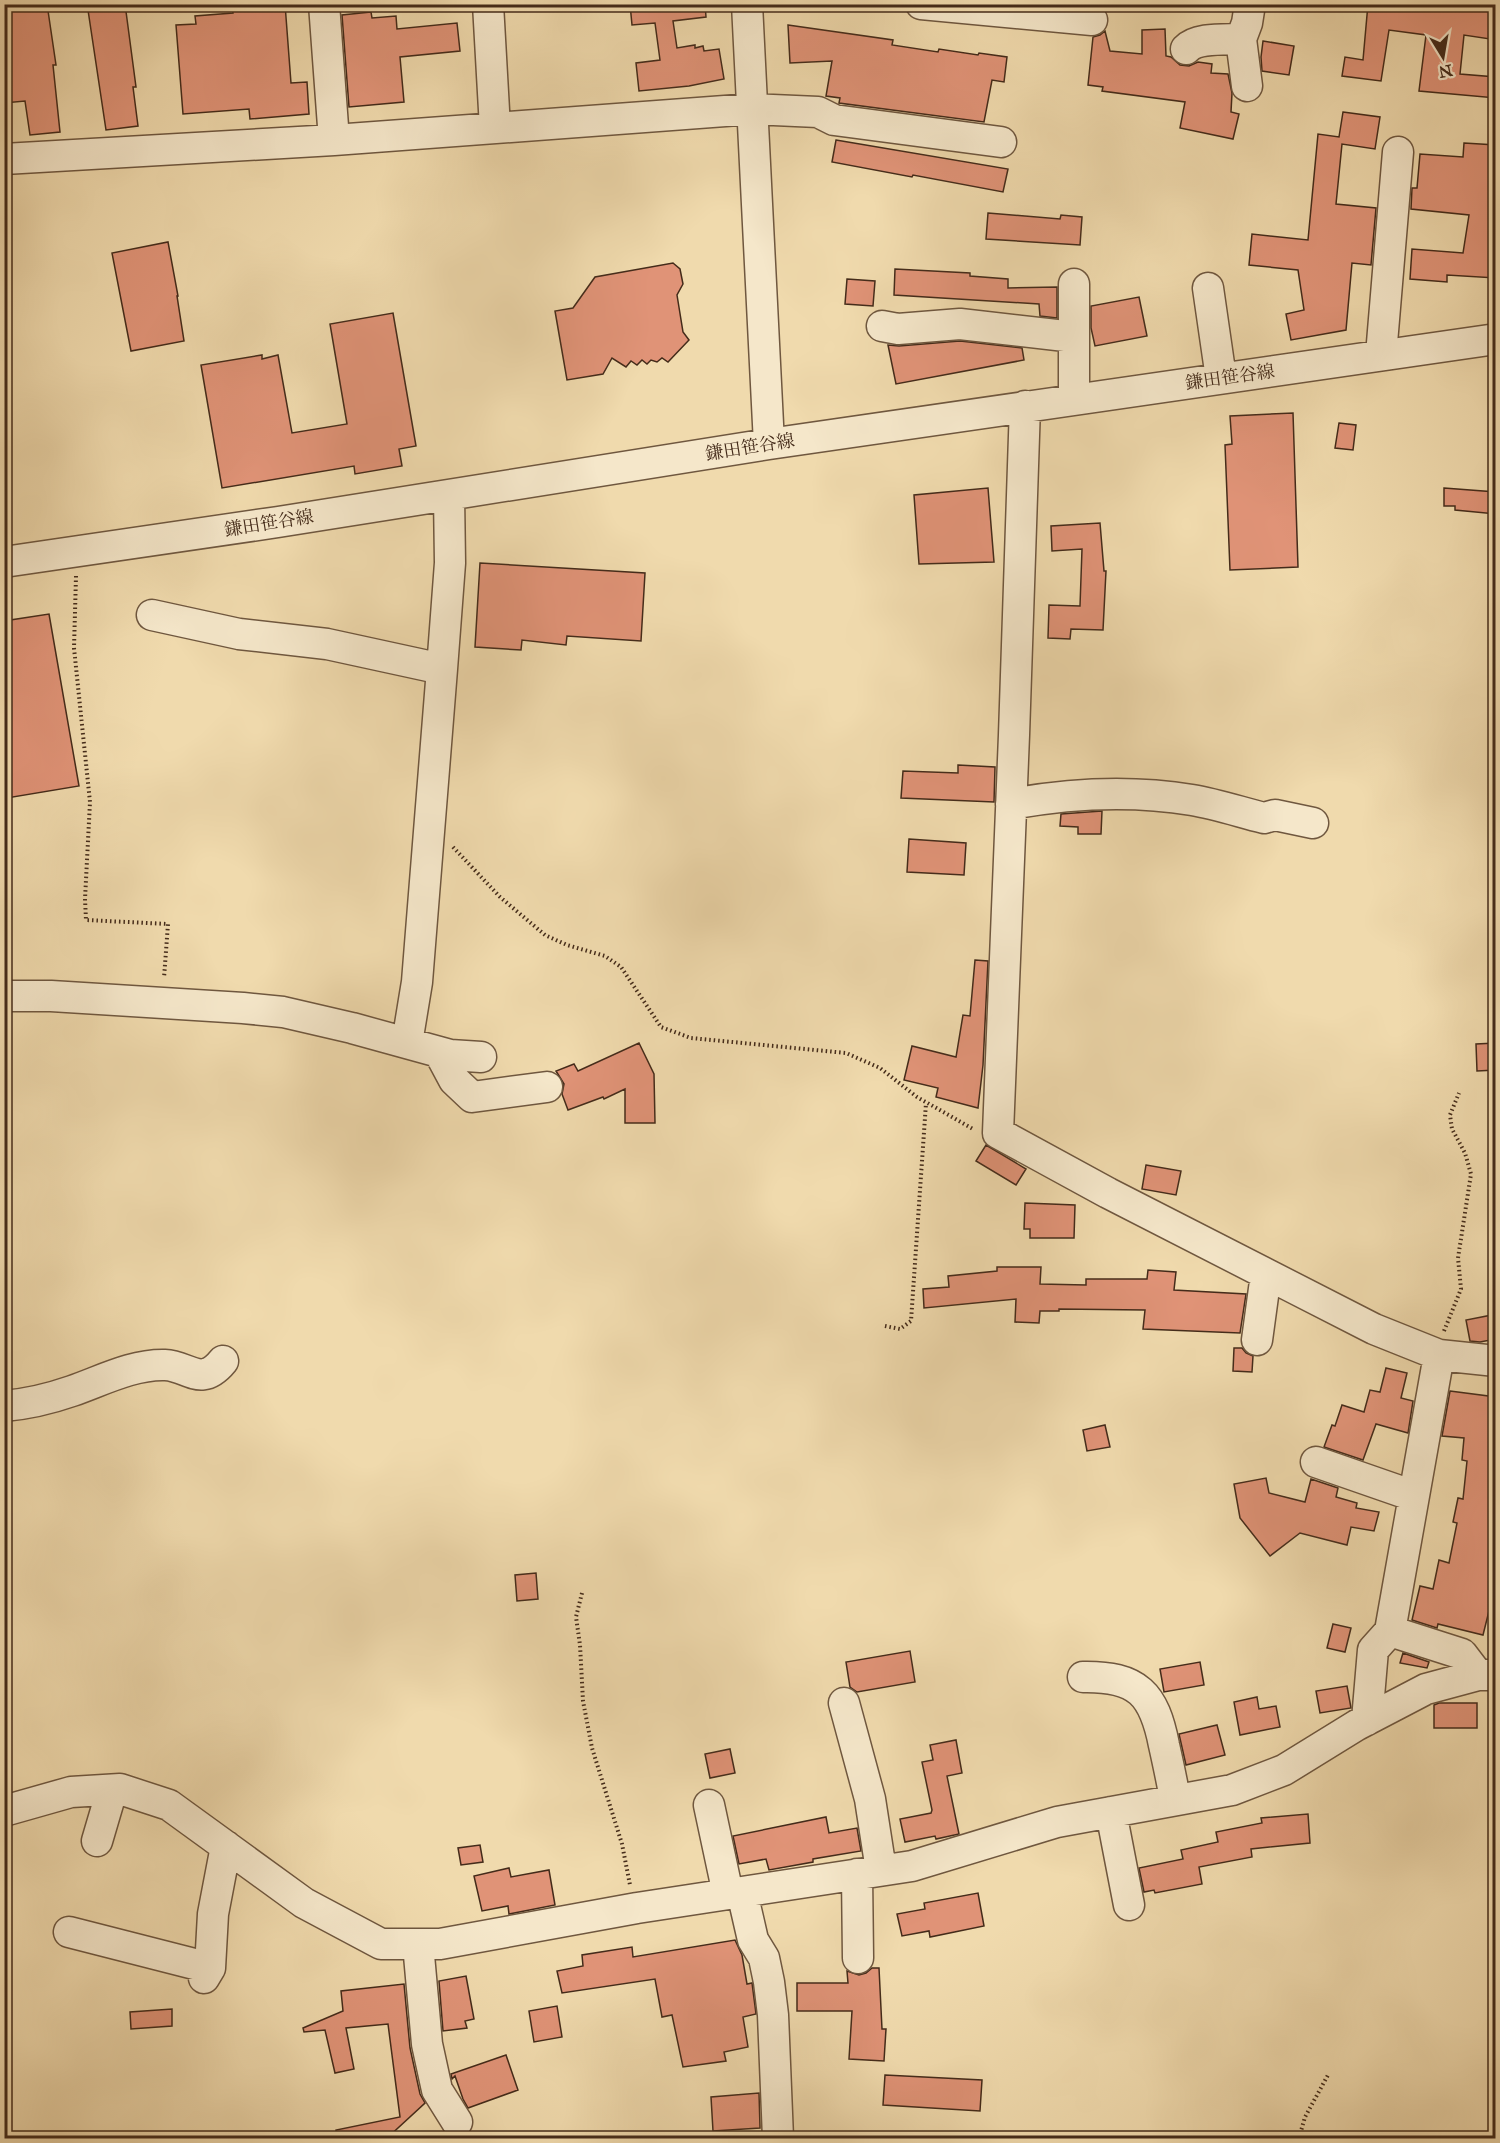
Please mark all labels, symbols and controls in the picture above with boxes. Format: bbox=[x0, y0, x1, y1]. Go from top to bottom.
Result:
north arrow bbox=[1413, 27, 1473, 87]
text: N bbox=[1437, 61, 1454, 82]
street label: 鎌田笹谷線 bbox=[1184, 360, 1276, 394]
street label: 鎌田笹谷線 bbox=[704, 429, 796, 465]
street label: 鎌田笹谷線 bbox=[223, 505, 315, 541]

